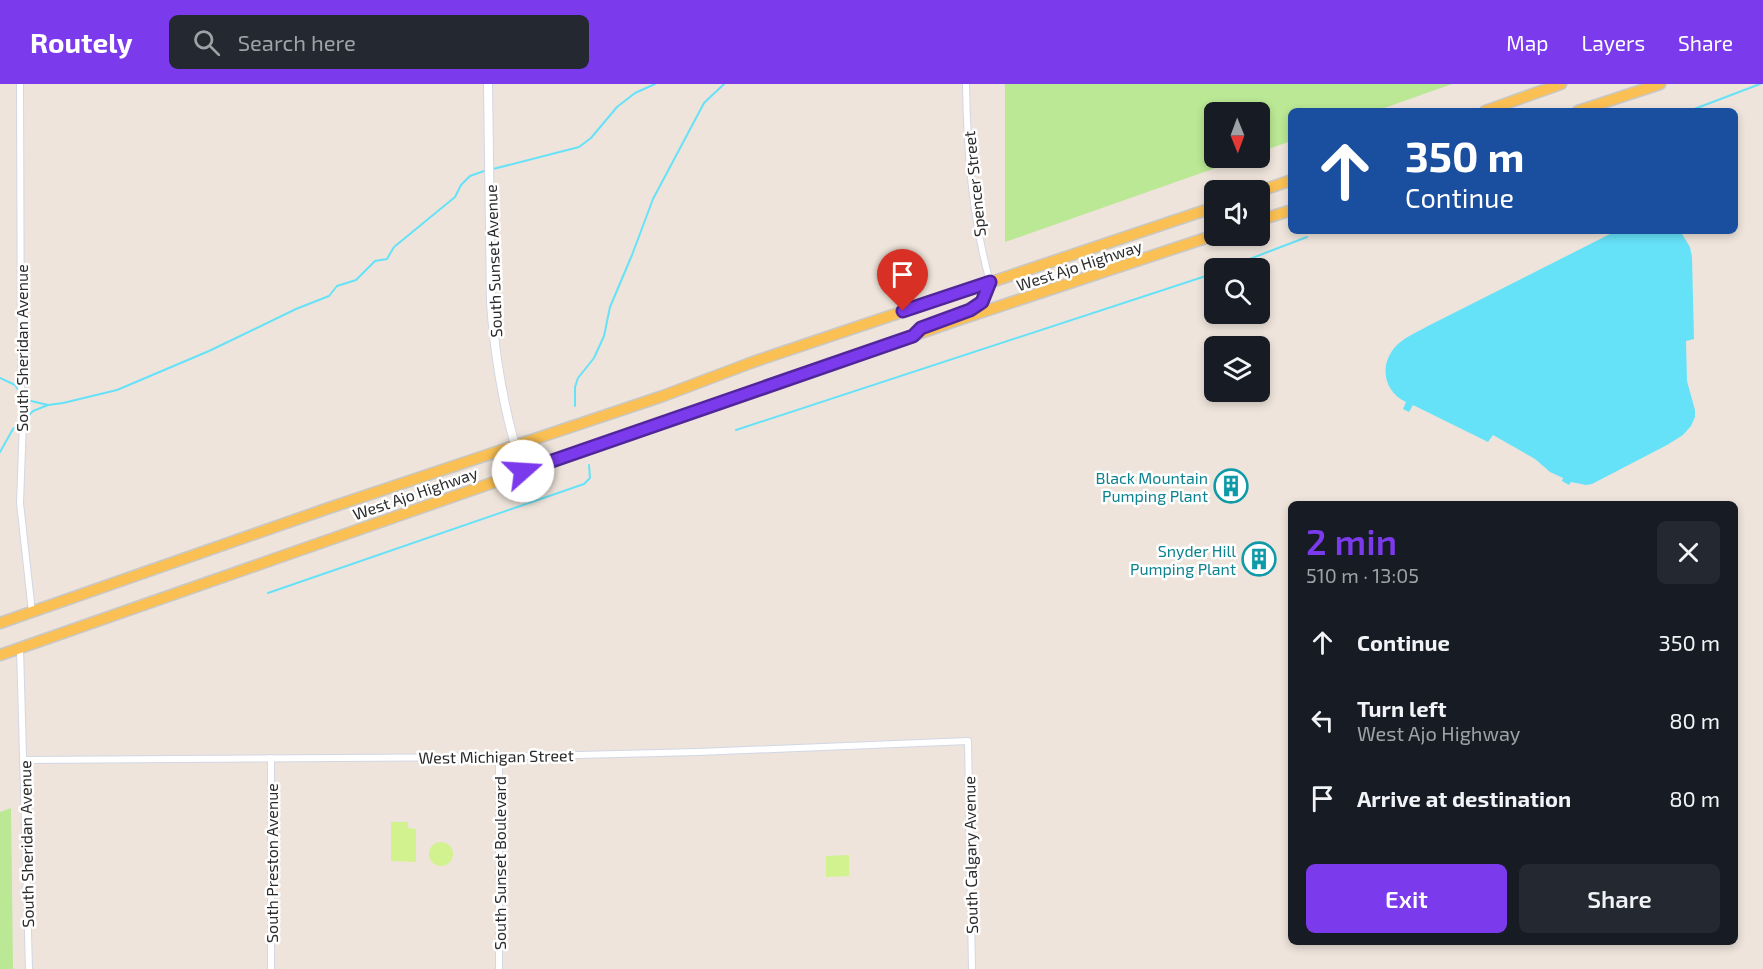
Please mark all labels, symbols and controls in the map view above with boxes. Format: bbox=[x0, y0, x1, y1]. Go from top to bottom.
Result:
search box bbox=[169, 15, 589, 69]
text: Routely bbox=[30, 25, 133, 59]
icon: search bbox=[190, 26, 223, 59]
text: Search here bbox=[238, 29, 356, 55]
text: Map bbox=[1506, 30, 1548, 55]
text: Layers bbox=[1581, 30, 1645, 55]
text: Share bbox=[1678, 30, 1733, 55]
north arrow bbox=[1204, 102, 1270, 168]
map controls bbox=[1204, 102, 1270, 402]
street label: Spencer Street bbox=[959, 130, 989, 238]
text: 350 m bbox=[1405, 130, 1525, 180]
icon: ahead bbox=[1306, 132, 1384, 210]
button: sound bbox=[1204, 180, 1270, 246]
text: Continue bbox=[1405, 181, 1514, 213]
street label: South Sunset Avenue bbox=[481, 184, 505, 338]
street label: West Ajo Highway bbox=[1014, 236, 1145, 295]
pin bbox=[877, 249, 928, 311]
icon: arrive bbox=[886, 258, 919, 291]
button: search bbox=[1204, 258, 1270, 324]
street label: South Sheridan Avenue bbox=[12, 264, 31, 432]
button: layers bbox=[1204, 336, 1270, 402]
position arrow bbox=[491, 439, 555, 503]
street label: West Ajo Highway bbox=[350, 463, 481, 524]
place label: Black Mountain Pumping Plant bbox=[1095, 468, 1208, 505]
building icon: Black Mountain Pumping Plant bbox=[1213, 468, 1249, 504]
text: 2 min bbox=[1306, 519, 1397, 562]
button: close bbox=[1657, 521, 1720, 584]
place label: Snyder Hill Pumping Plant bbox=[1130, 541, 1236, 578]
building icon: Snyder Hill Pumping Plant bbox=[1241, 541, 1277, 577]
text: 510 m · 13:05 bbox=[1306, 563, 1419, 587]
icon: ahead bbox=[1306, 626, 1339, 659]
text: Continue bbox=[1357, 629, 1450, 655]
text: 350 m bbox=[1659, 629, 1720, 655]
text: Turn left bbox=[1357, 695, 1446, 721]
icon: left bbox=[1306, 704, 1339, 737]
text: 80 m bbox=[1669, 707, 1720, 733]
text: West Ajo Highway bbox=[1357, 721, 1520, 745]
street label: West Michigan Street bbox=[418, 745, 574, 767]
street label: South Sheridan Avenue bbox=[15, 760, 37, 928]
street label: South Sunset Boulevard bbox=[490, 776, 509, 950]
street label: South Calgary Avenue bbox=[959, 776, 981, 934]
icon: arrive bbox=[1306, 782, 1339, 815]
street label: South Preston Avenue bbox=[262, 783, 281, 943]
text: Arrive at destination bbox=[1357, 785, 1571, 811]
text: 80 m bbox=[1669, 785, 1720, 811]
button: Exit bbox=[1306, 864, 1507, 933]
button: Share bbox=[1519, 864, 1720, 933]

